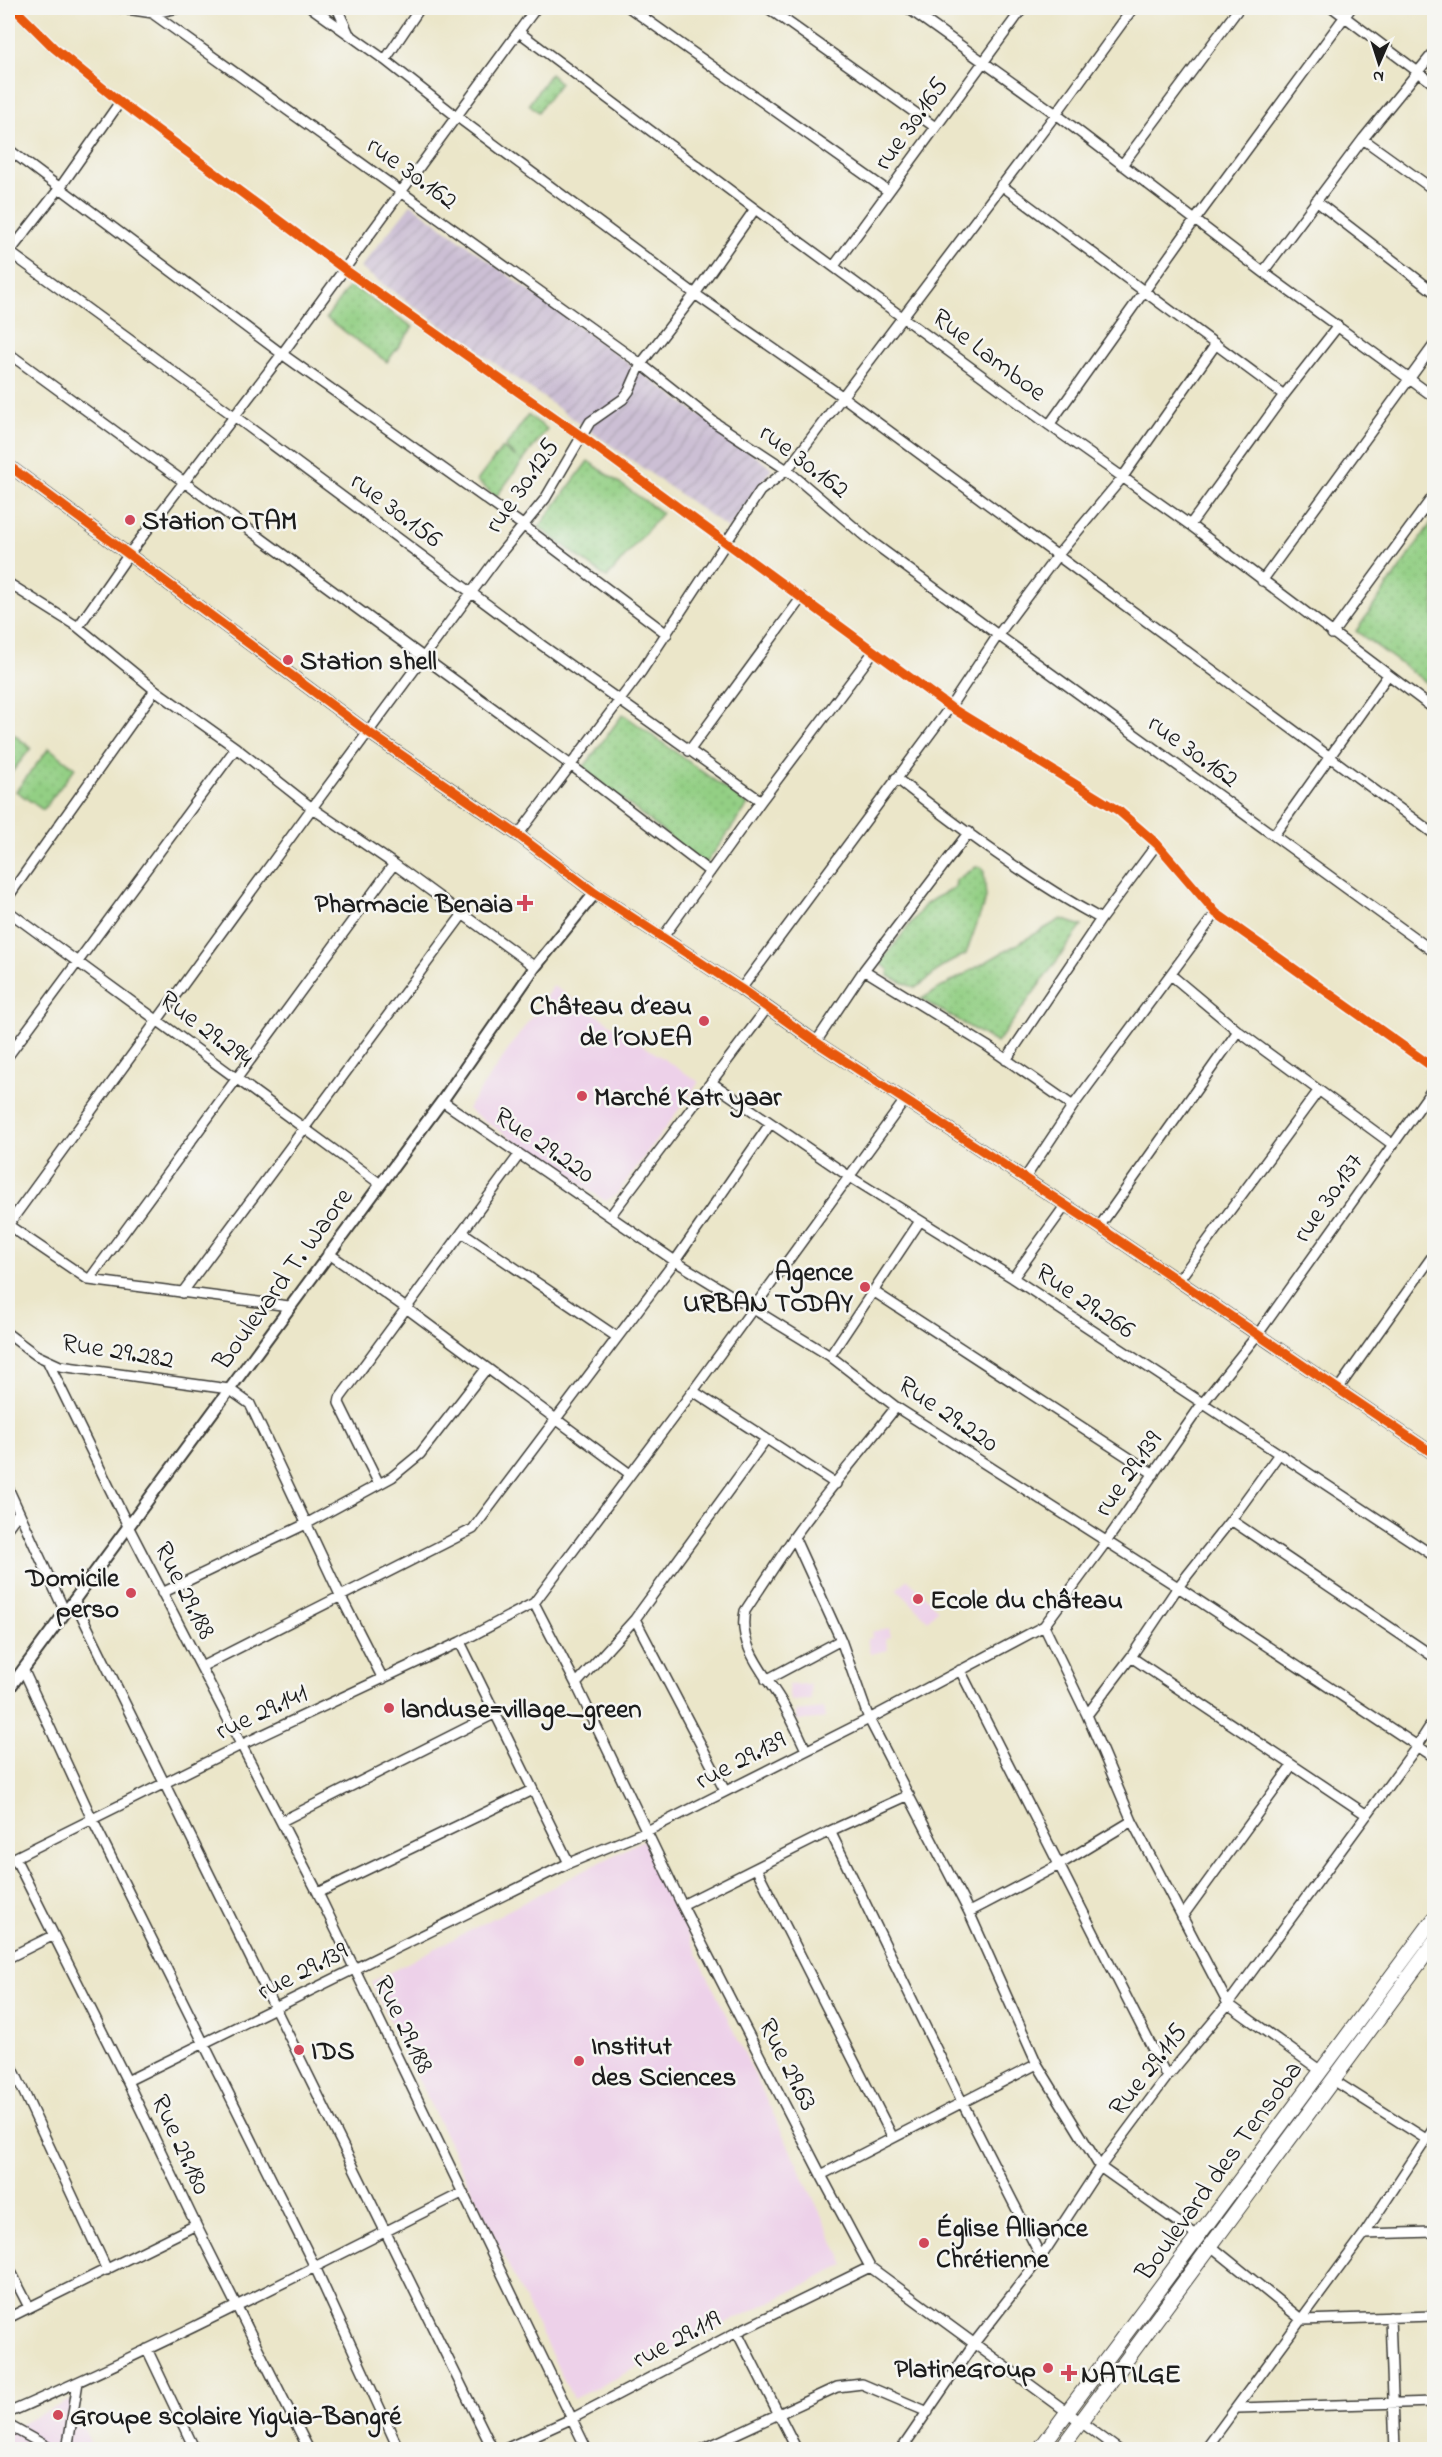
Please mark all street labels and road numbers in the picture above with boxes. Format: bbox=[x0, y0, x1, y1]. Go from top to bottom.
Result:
street label: rue 30.165 bbox=[865, 70, 959, 179]
street label: rue 30.162 bbox=[358, 127, 465, 221]
street label: Rue Lamboe bbox=[923, 300, 1055, 413]
street label: rue 30.162 bbox=[750, 415, 857, 509]
street label: rue 30.125 bbox=[476, 431, 570, 542]
street label: rue 30.156 bbox=[341, 463, 450, 559]
street label: rue 30.162 bbox=[1139, 705, 1246, 799]
street label: Rue 29.294 bbox=[150, 982, 261, 1078]
street label: Rue 29.220 bbox=[485, 1098, 602, 1194]
street label: rue 30.137 bbox=[1284, 1146, 1374, 1251]
street label: Boulevard T. Waore bbox=[204, 1179, 364, 1380]
street label: Rue 29.266 bbox=[1027, 1254, 1143, 1350]
street label: Rue 29.282 bbox=[59, 1324, 177, 1381]
street label: Rue 29.220 bbox=[889, 1367, 1006, 1463]
street label: rue 29.139 bbox=[1085, 1423, 1173, 1526]
street label: Rue 29.188 bbox=[143, 1535, 225, 1647]
street label: rue 29.141 bbox=[209, 1675, 315, 1752]
street label: rue 29.139 bbox=[689, 1722, 793, 1801]
street label: rue 29.139 bbox=[251, 1933, 355, 2012]
street label: Rue 29.188 bbox=[362, 1969, 443, 2081]
street label: Rue 29.63 bbox=[747, 2012, 827, 2118]
street label: Rue 29.115 bbox=[1100, 2016, 1198, 2125]
street label: Boulevard des Tensoba bbox=[1126, 2053, 1313, 2291]
street label: Rue 29.180 bbox=[140, 2089, 220, 2202]
street label: rue 29.119 bbox=[626, 2301, 728, 2380]

